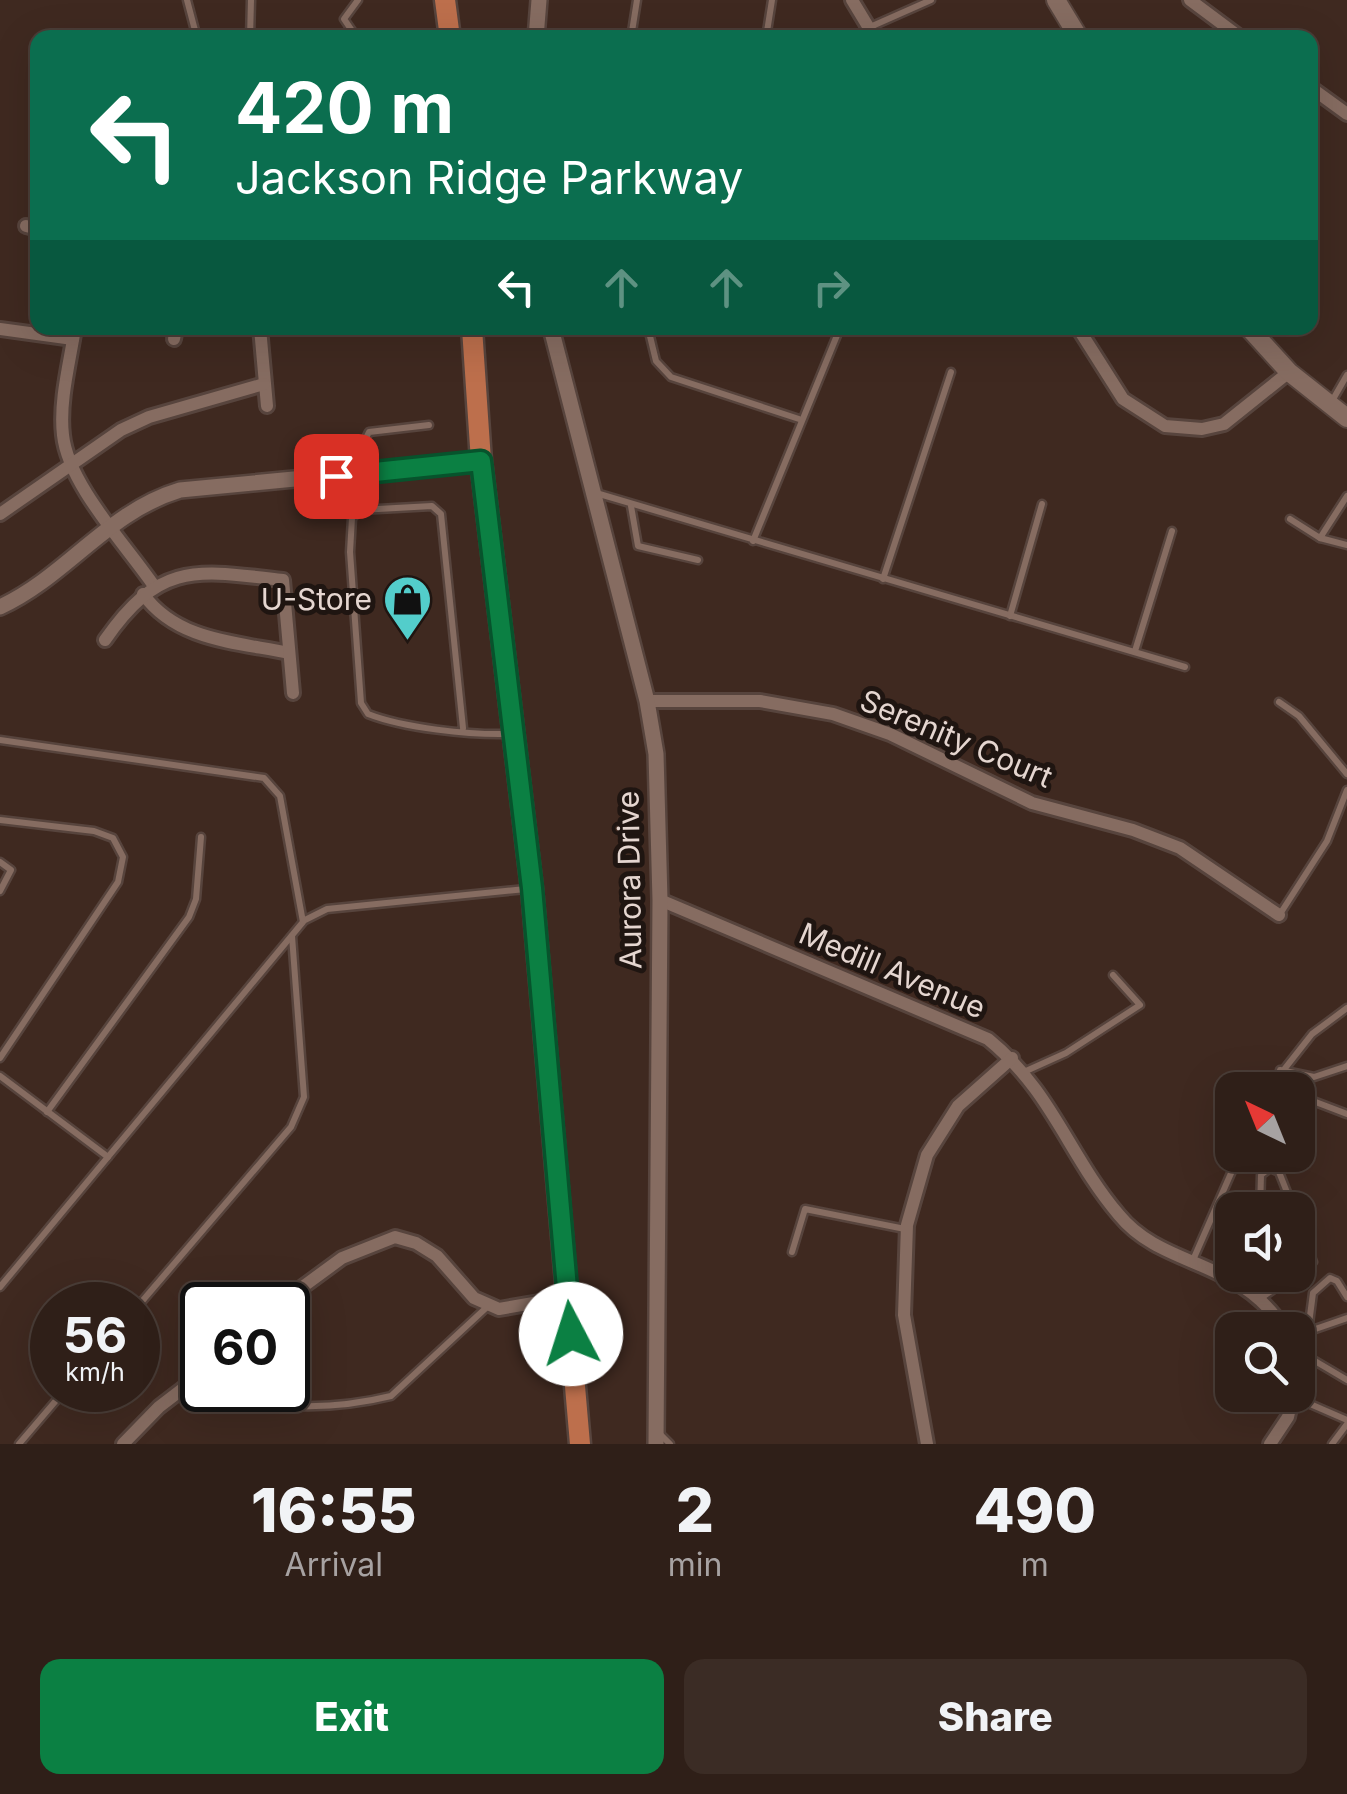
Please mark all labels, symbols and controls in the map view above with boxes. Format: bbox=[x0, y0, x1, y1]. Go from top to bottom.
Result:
text: 420 m bbox=[235, 65, 454, 150]
icon: left bbox=[70, 70, 200, 200]
text: Jackson Ridge Parkway bbox=[235, 150, 743, 205]
icon: left bbox=[489, 260, 544, 315]
icon: ahead bbox=[594, 260, 649, 315]
icon: ahead bbox=[699, 260, 754, 315]
icon: right bbox=[804, 260, 859, 315]
pin bbox=[294, 434, 379, 519]
icon: arrive bbox=[309, 449, 364, 504]
shop icon: U-Store bbox=[381, 574, 433, 642]
place label: U-Store bbox=[261, 581, 372, 617]
street label: Serenity Court bbox=[855, 681, 1058, 795]
street label: Aurora Drive bbox=[609, 791, 649, 969]
street label: Medill Avenue bbox=[794, 915, 991, 1025]
north arrow bbox=[1215, 1072, 1315, 1172]
map controls bbox=[1215, 1072, 1315, 1412]
button: sound bbox=[1215, 1192, 1315, 1292]
speed limit sign: 60 bbox=[180, 1282, 310, 1412]
position arrow bbox=[519, 1282, 623, 1386]
text: 56 bbox=[63, 1305, 127, 1365]
button: search bbox=[1215, 1312, 1315, 1412]
text: km/h bbox=[65, 1357, 125, 1387]
text: 16:55 bbox=[251, 1474, 417, 1546]
text: 2 bbox=[676, 1474, 714, 1546]
text: 490 bbox=[973, 1474, 1096, 1546]
text: Arrival bbox=[285, 1545, 383, 1584]
text: min bbox=[668, 1545, 722, 1584]
text: m bbox=[1021, 1545, 1049, 1584]
button: Exit bbox=[40, 1659, 664, 1774]
button: Share bbox=[684, 1659, 1307, 1774]

